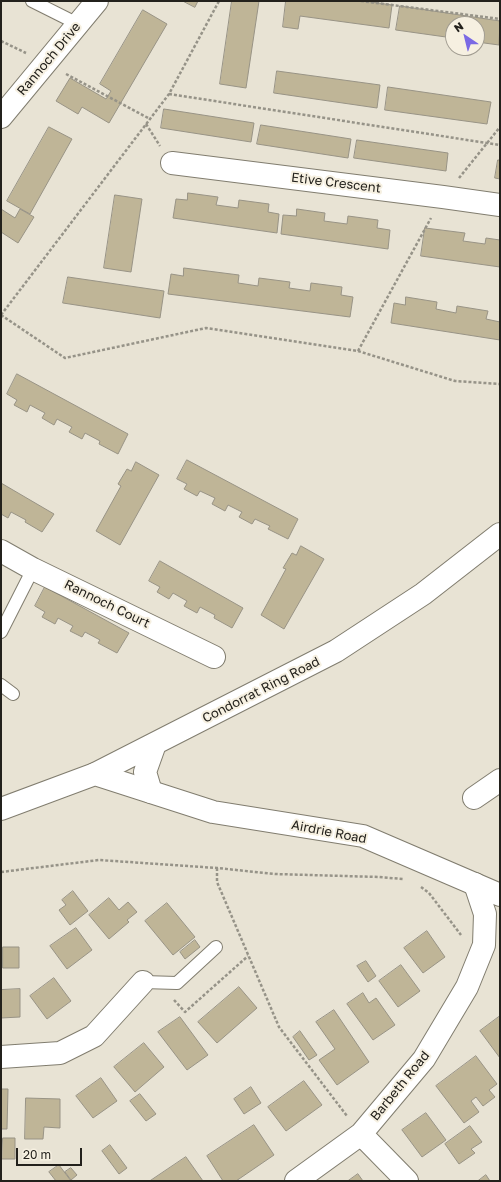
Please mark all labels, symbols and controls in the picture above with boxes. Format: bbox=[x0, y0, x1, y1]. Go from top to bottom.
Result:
north arrow bbox=[445, 16, 485, 56]
street label: Rannoch Drive bbox=[14, 19, 84, 99]
text: N bbox=[451, 19, 466, 34]
street label: Etive Crescent bbox=[290, 170, 382, 196]
street label: Rannoch Court bbox=[62, 577, 152, 631]
street label: Condorrat Ring Road bbox=[200, 654, 322, 726]
street label: Airdrie Road bbox=[290, 817, 368, 847]
street label: Barbeth Road bbox=[367, 1048, 433, 1124]
scale bar bbox=[18, 1140, 84, 1166]
text: 20 m bbox=[23, 1147, 51, 1162]

